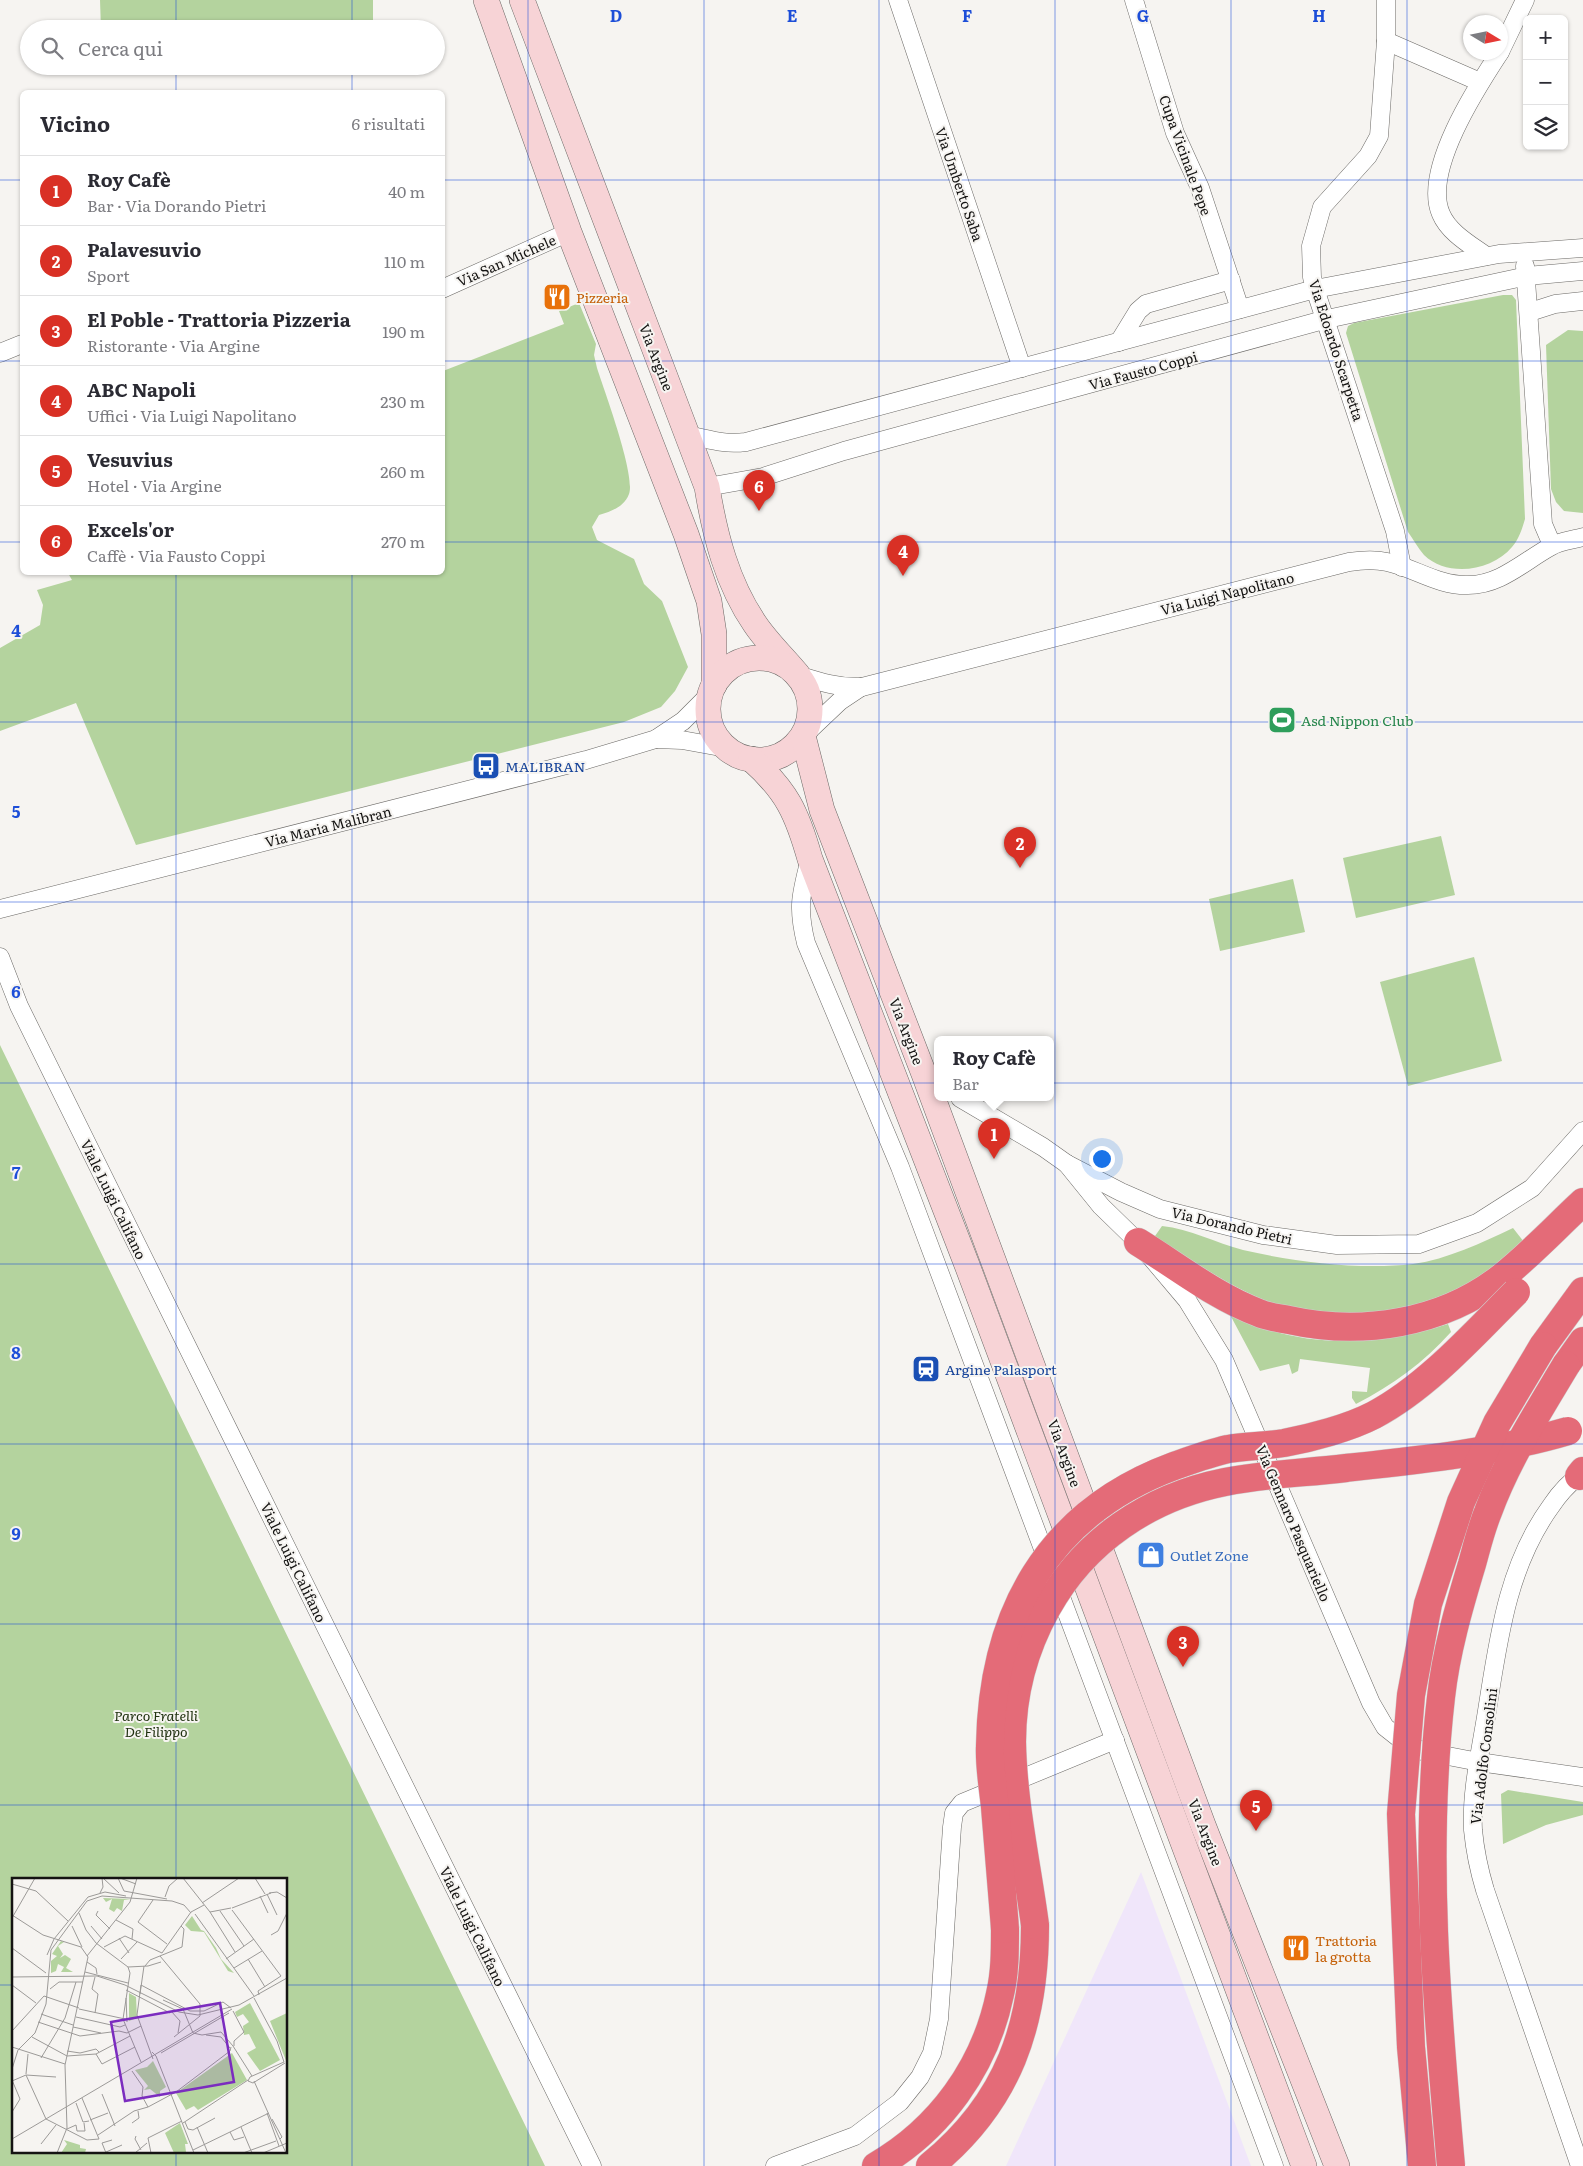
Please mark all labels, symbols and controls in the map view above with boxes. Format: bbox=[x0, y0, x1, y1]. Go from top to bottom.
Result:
text: D bbox=[610, 3, 622, 27]
text: E bbox=[787, 3, 798, 27]
text: F bbox=[962, 3, 972, 27]
text: G bbox=[1137, 3, 1149, 27]
text: H bbox=[1312, 3, 1326, 27]
north arrow bbox=[1463, 15, 1508, 60]
map controls bbox=[1523, 15, 1568, 150]
button: + bbox=[1523, 15, 1568, 60]
search box bbox=[20, 20, 445, 75]
icon: search bbox=[38, 34, 66, 62]
text: Cerca qui bbox=[78, 34, 163, 62]
button: − bbox=[1523, 60, 1568, 105]
street label: Cupa Vicinale Pepe bbox=[1155, 92, 1217, 218]
button: layers bbox=[1523, 105, 1568, 150]
text: Vicino bbox=[40, 107, 110, 138]
text: 6 risultati bbox=[352, 111, 425, 135]
street label: Via Umberto Saba bbox=[931, 124, 989, 244]
text: Roy Cafè bbox=[87, 165, 171, 193]
text: 1 bbox=[53, 179, 59, 203]
text: 40 m bbox=[388, 179, 425, 203]
text: Bar · Via Dorando Pietri bbox=[87, 193, 266, 217]
street label: Via San Michele bbox=[453, 229, 559, 291]
text: Palavesuvio bbox=[87, 235, 201, 263]
text: 2 bbox=[52, 249, 60, 273]
text: 110 m bbox=[384, 249, 425, 273]
text: Sport bbox=[87, 263, 130, 287]
street label: Via Edoardo Scarpetta bbox=[1305, 277, 1369, 424]
restaurant icon: Pizzeria bbox=[542, 282, 572, 312]
place label: Pizzeria bbox=[576, 287, 629, 307]
text: El Poble - Trattoria Pizzeria bbox=[87, 305, 351, 333]
text: 3 bbox=[52, 319, 60, 343]
text: 190 m bbox=[382, 319, 425, 343]
street label: Via Argine bbox=[635, 320, 679, 394]
text: Ristorante · Via Argine bbox=[87, 333, 260, 357]
street label: Via Fausto Coppi bbox=[1086, 346, 1200, 394]
text: ABC Napoli bbox=[87, 375, 196, 403]
text: 4 bbox=[51, 389, 61, 413]
text: 230 m bbox=[380, 389, 425, 413]
text: Uffici · Via Luigi Napolitano bbox=[87, 403, 297, 427]
text: Vesuvius bbox=[87, 445, 173, 473]
text: 5 bbox=[52, 459, 60, 483]
text: 260 m bbox=[380, 459, 425, 483]
pin: 6 bbox=[743, 470, 775, 511]
text: Hotel · Via Argine bbox=[87, 473, 222, 497]
text: Excels'or bbox=[87, 515, 174, 543]
text: 6 bbox=[51, 529, 61, 553]
text: 270 m bbox=[381, 529, 425, 553]
pin: 4 bbox=[887, 535, 919, 576]
text: Caffè · Via Fausto Coppi bbox=[87, 543, 266, 567]
street label: Via Luigi Napolitano bbox=[1158, 567, 1296, 619]
text: 4 bbox=[11, 618, 21, 642]
sports icon: Asd Nippon Club bbox=[1267, 705, 1297, 735]
place label: Asd Nippon Club bbox=[1301, 710, 1413, 730]
bus stop icon: MALIBRAN bbox=[471, 751, 501, 781]
place label: MALIBRAN bbox=[505, 756, 585, 776]
text: 5 bbox=[12, 799, 21, 823]
street label: Via Maria Malibran bbox=[263, 801, 393, 851]
pin: 2 bbox=[1004, 827, 1036, 868]
text: 6 bbox=[11, 979, 21, 1003]
street label: Via Argine bbox=[885, 994, 929, 1068]
popup bbox=[934, 1036, 1054, 1101]
text: Roy Cafè bbox=[952, 1043, 1036, 1071]
text: Bar bbox=[952, 1071, 979, 1095]
pin: 1 bbox=[978, 1118, 1010, 1159]
street label: Viale Luigi Califano bbox=[76, 1136, 152, 1262]
your location bbox=[1089, 1146, 1115, 1172]
text: 7 bbox=[12, 1160, 21, 1184]
street label: Via Dorando Pietri bbox=[1170, 1201, 1295, 1249]
text: 8 bbox=[11, 1340, 21, 1364]
station icon: Argine Palasport bbox=[911, 1354, 941, 1384]
place label: Argine Palasport bbox=[945, 1359, 1057, 1379]
street label: Via Argine bbox=[1044, 1416, 1086, 1490]
street label: Via Gennaro Pasquariello bbox=[1252, 1442, 1336, 1604]
street label: Viale Luigi Califano bbox=[256, 1499, 332, 1625]
text: 9 bbox=[11, 1521, 21, 1545]
shop icon: Outlet Zone bbox=[1136, 1540, 1166, 1570]
place label: Outlet Zone bbox=[1170, 1545, 1249, 1565]
pin: 3 bbox=[1167, 1626, 1199, 1667]
street label: Via Adolfo Consolini bbox=[1465, 1686, 1501, 1825]
park label: Parco Fratelli De Filippo bbox=[114, 1705, 199, 1741]
pin: 5 bbox=[1240, 1790, 1272, 1831]
street label: Via Argine bbox=[1184, 1795, 1228, 1869]
street label: Viale Luigi Califano bbox=[435, 1863, 511, 1989]
inset map bbox=[12, 1878, 288, 2154]
place label: Trattoria la grotta bbox=[1315, 1930, 1377, 1966]
restaurant icon: Trattoria la grotta bbox=[1281, 1933, 1311, 1963]

